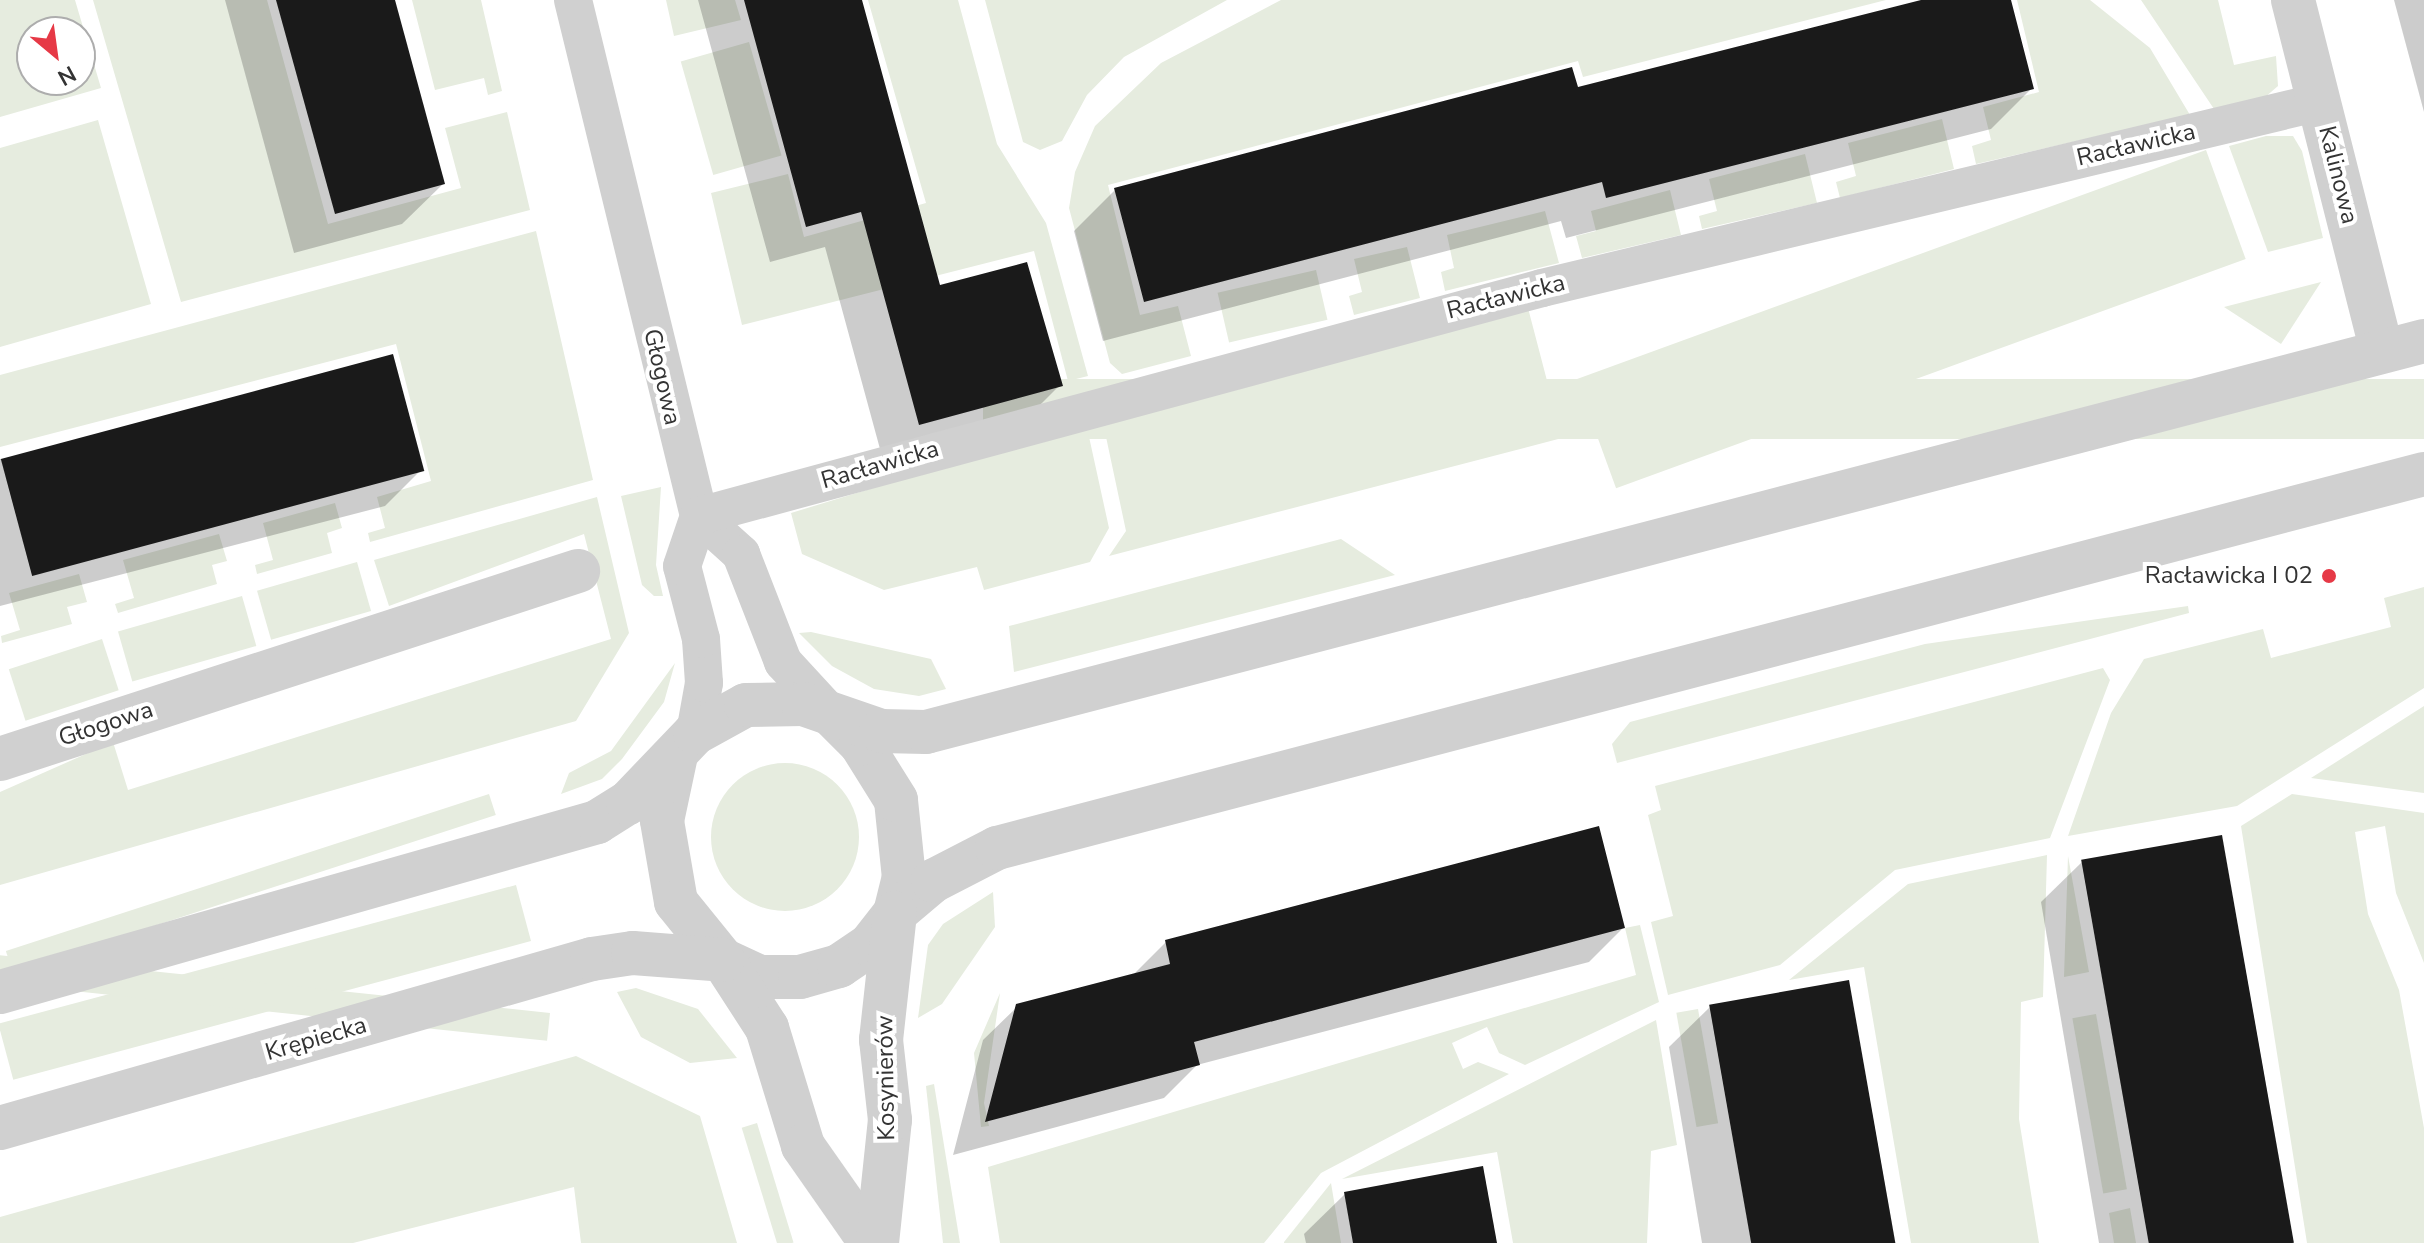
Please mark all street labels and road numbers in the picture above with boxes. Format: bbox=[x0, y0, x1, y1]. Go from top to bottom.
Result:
street label: Racławicka bbox=[2074, 117, 2198, 173]
street label: Kalinowa bbox=[2312, 123, 2364, 227]
street label: Racławicka bbox=[1444, 268, 1568, 326]
street label: Głogowa bbox=[637, 326, 687, 428]
street label: Racławicka bbox=[818, 434, 942, 496]
street label: Głogowa bbox=[55, 695, 157, 753]
street label: Krępiecka bbox=[262, 1011, 370, 1067]
street label: Kosynierów bbox=[871, 1015, 901, 1141]

